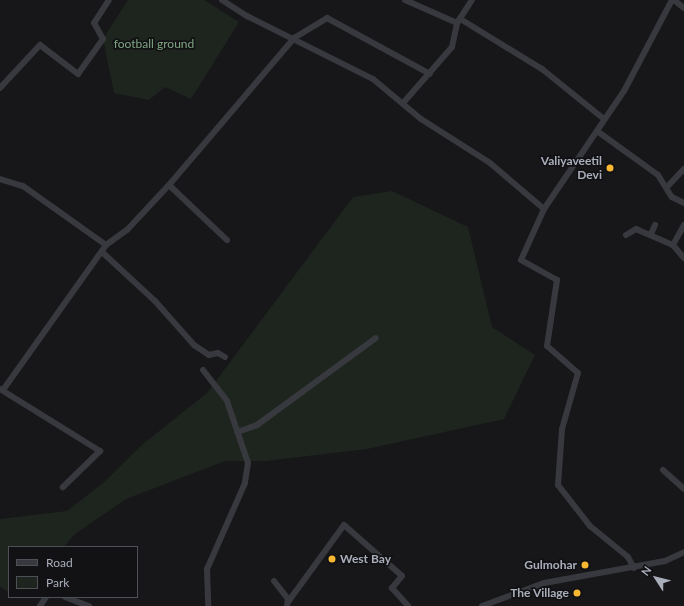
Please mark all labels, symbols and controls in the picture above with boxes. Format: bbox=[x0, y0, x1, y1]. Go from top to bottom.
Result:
park label: football ground bbox=[114, 37, 194, 51]
place label: Valiyaveetil Devi bbox=[541, 154, 602, 182]
marker: Valiyaveetil Devi bbox=[605, 163, 615, 173]
legend bbox=[8, 546, 138, 598]
place label: West Bay bbox=[340, 552, 391, 566]
marker: West Bay bbox=[327, 554, 337, 564]
text: Road bbox=[46, 555, 73, 570]
place label: Gulmohar bbox=[524, 558, 577, 572]
north arrow bbox=[636, 558, 676, 598]
marker: Gulmohar bbox=[580, 560, 590, 570]
text: N bbox=[638, 563, 654, 578]
text: Park bbox=[46, 575, 69, 590]
place label: The Village bbox=[510, 586, 569, 600]
marker: The Village bbox=[572, 588, 582, 598]

